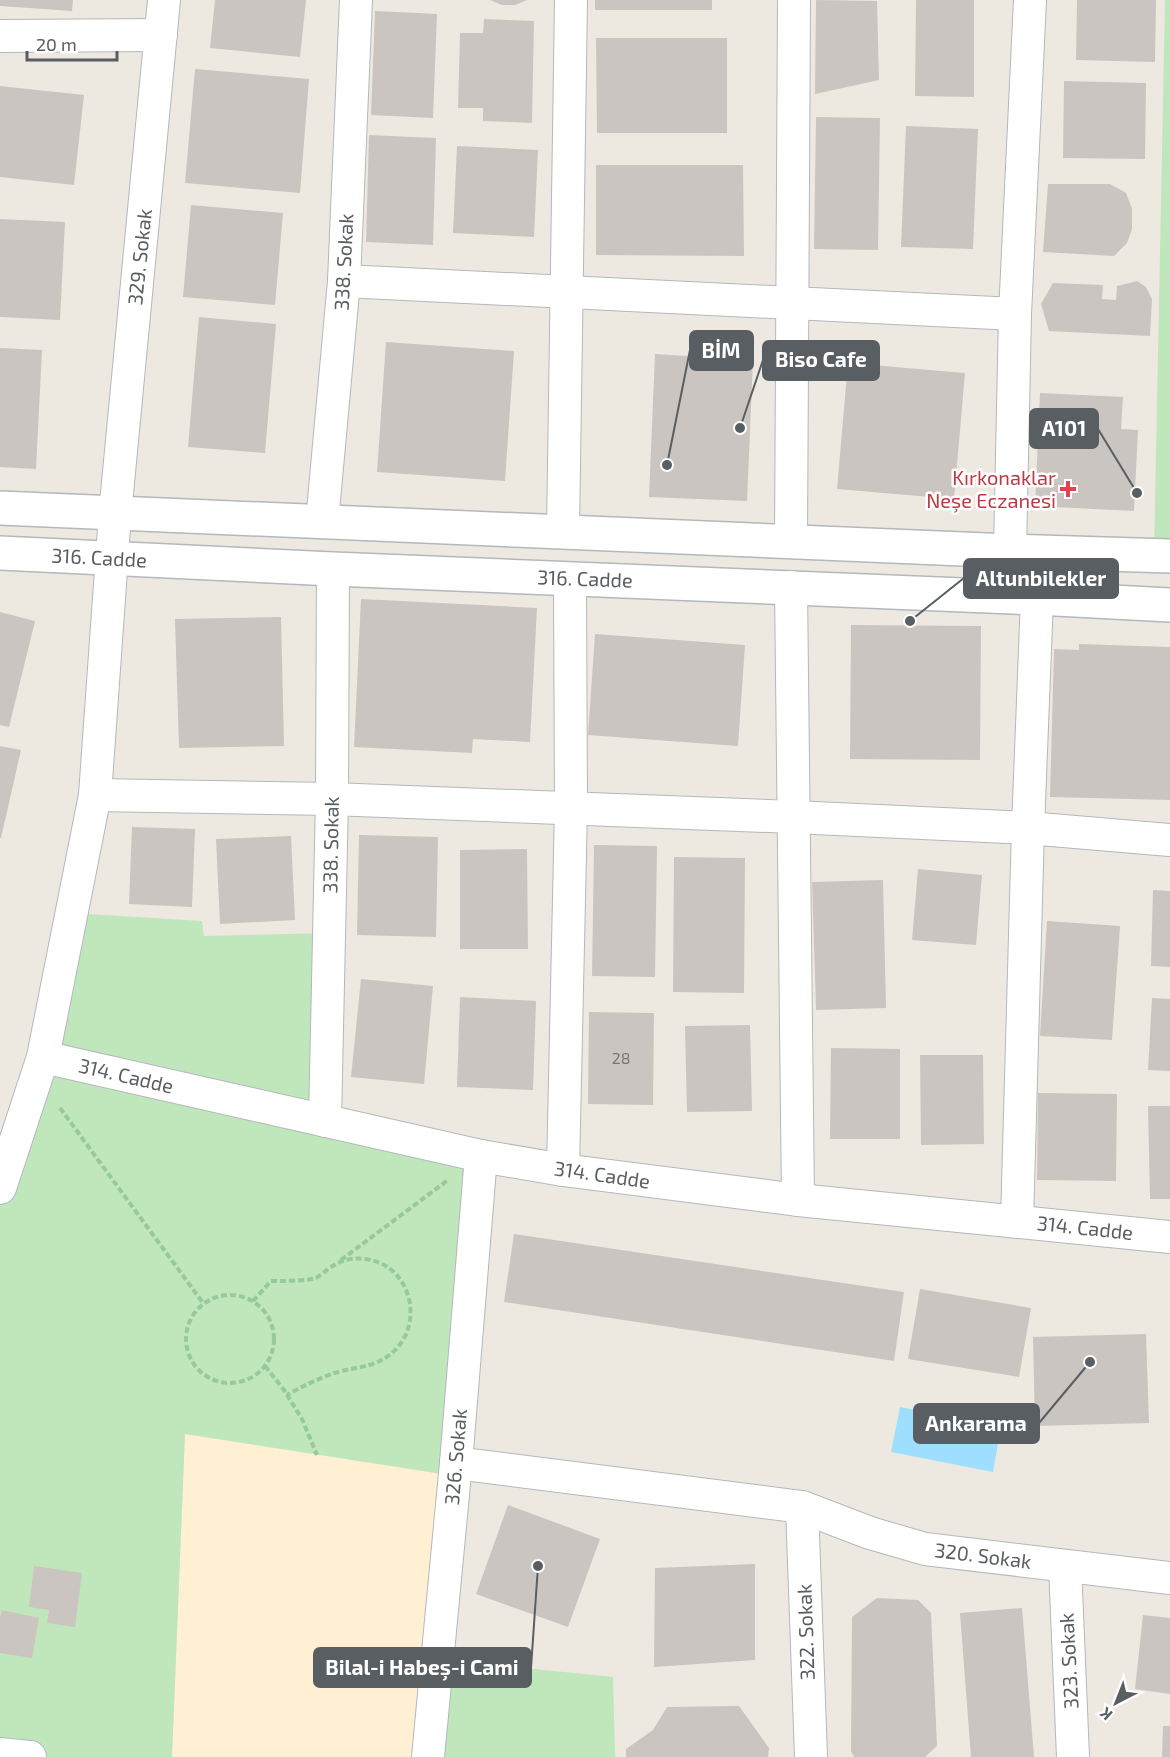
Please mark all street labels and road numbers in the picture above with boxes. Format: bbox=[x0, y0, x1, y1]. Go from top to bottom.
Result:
street label: 329. Sokak bbox=[122, 208, 156, 306]
street label: 338. Sokak bbox=[328, 213, 358, 311]
street label: 316. Cadde bbox=[51, 543, 147, 571]
street label: 316. Cadde bbox=[537, 564, 633, 592]
street label: 338. Sokak bbox=[317, 796, 343, 894]
street label: 314. Cadde bbox=[77, 1052, 176, 1098]
street label: 314. Cadde bbox=[553, 1155, 652, 1193]
street label: 314. Cadde bbox=[1036, 1210, 1134, 1244]
street label: 326. Sokak bbox=[439, 1408, 471, 1506]
street label: 320. Sokak bbox=[933, 1537, 1033, 1573]
street label: 322. Sokak bbox=[791, 1583, 819, 1681]
street label: 323. Sokak bbox=[1053, 1612, 1083, 1710]

